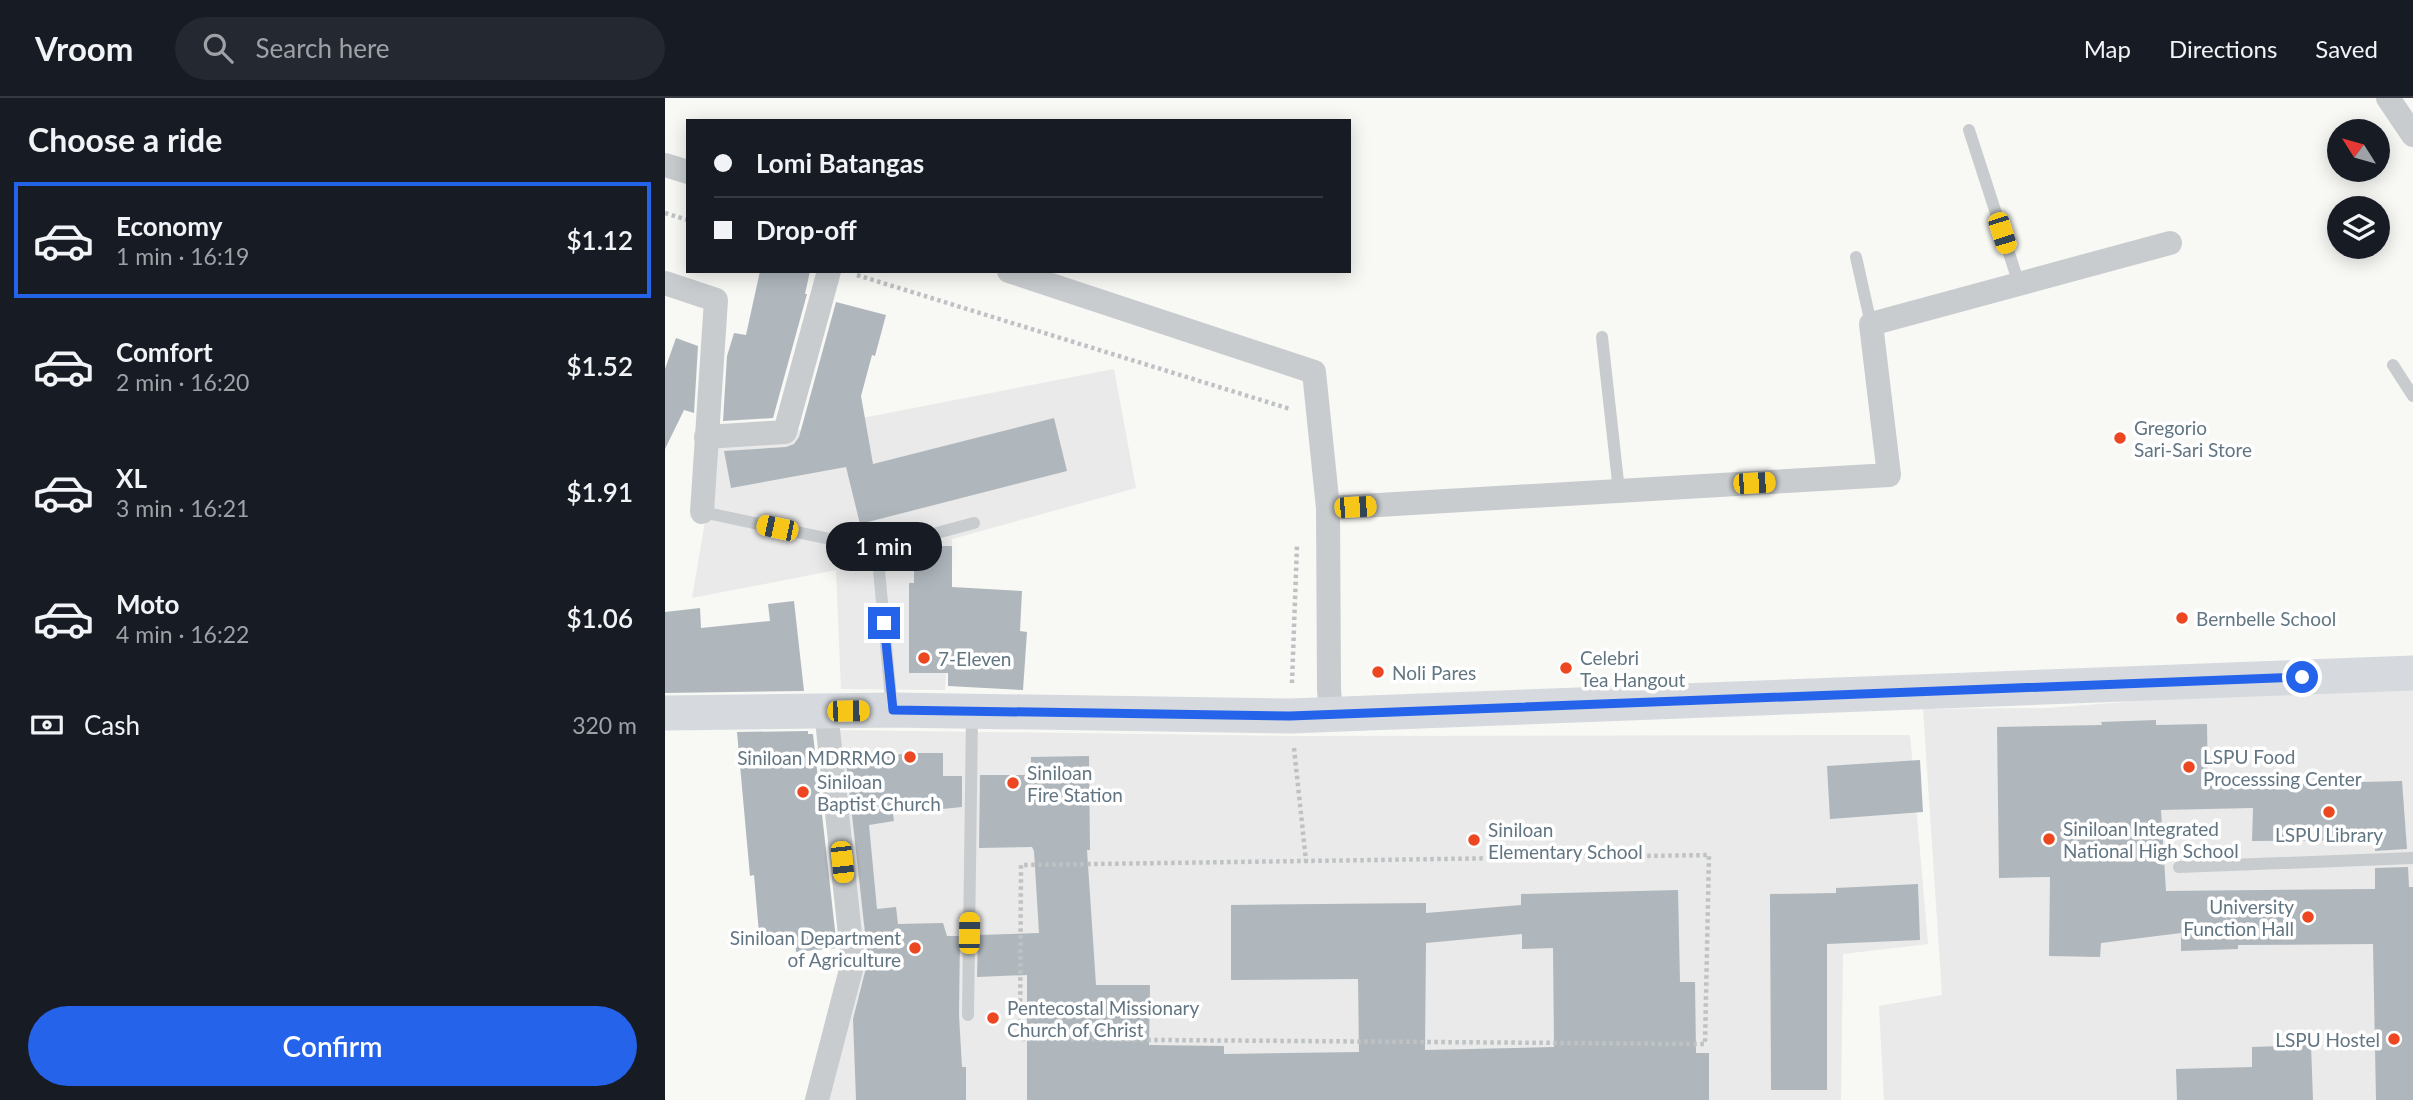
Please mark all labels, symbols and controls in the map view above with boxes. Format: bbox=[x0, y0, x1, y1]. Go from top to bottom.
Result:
search box bbox=[175, 17, 665, 80]
text: Vroom bbox=[35, 28, 133, 68]
icon: search bbox=[199, 29, 237, 67]
text: Search here bbox=[255, 32, 390, 64]
text: Map bbox=[2084, 34, 2131, 63]
text: Directions bbox=[2169, 34, 2277, 63]
text: Saved bbox=[2315, 34, 2378, 63]
north arrow bbox=[2327, 119, 2391, 182]
map controls bbox=[2327, 119, 2390, 259]
text: Choose a ride bbox=[28, 120, 222, 159]
text: Lomi Batangas bbox=[756, 147, 924, 179]
button: layers bbox=[2327, 196, 2390, 259]
icon: car bbox=[32, 209, 95, 272]
text: Economy bbox=[116, 210, 222, 242]
car bbox=[1986, 210, 2019, 256]
text: Drop-off bbox=[756, 214, 857, 246]
text: $1.12 bbox=[567, 224, 633, 256]
text: 1 min · 16:19 bbox=[116, 242, 249, 270]
icon: car bbox=[32, 335, 95, 398]
text: Comfort bbox=[116, 336, 213, 368]
text: $1.52 bbox=[567, 350, 633, 382]
text: 2 min · 16:20 bbox=[116, 368, 249, 396]
place label: Gregorio Sari-Sari Store bbox=[2134, 416, 2252, 461]
marker: Gregorio Sari-Sari Store bbox=[2112, 430, 2128, 446]
icon: car bbox=[32, 461, 95, 524]
text: XL bbox=[116, 462, 147, 494]
car bbox=[1733, 471, 1776, 495]
text: $1.91 bbox=[567, 476, 633, 508]
text: 3 min · 16:21 bbox=[116, 494, 249, 522]
car bbox=[1334, 495, 1377, 519]
car bbox=[755, 513, 800, 543]
callout: 1 min bbox=[826, 522, 942, 570]
text: 1 min bbox=[856, 532, 912, 560]
icon: car bbox=[32, 587, 95, 650]
text: Moto bbox=[116, 588, 179, 620]
text: $1.06 bbox=[567, 602, 633, 634]
route end bbox=[868, 607, 900, 639]
place label: Bernbelle School bbox=[2196, 607, 2336, 630]
marker: Bernbelle School bbox=[2174, 610, 2190, 626]
text: 4 min · 16:22 bbox=[116, 620, 249, 648]
place label: Celebri Tea Hangout bbox=[1580, 646, 1686, 691]
place label: 7-Eleven bbox=[938, 647, 1011, 670]
marker: 7-Eleven bbox=[916, 650, 932, 666]
marker: Celebri Tea Hangout bbox=[1558, 660, 1574, 676]
place label: Noli Pares bbox=[1392, 661, 1476, 684]
route start bbox=[2286, 661, 2318, 693]
marker: Noli Pares bbox=[1370, 664, 1386, 680]
car bbox=[827, 700, 870, 722]
icon: cash bbox=[28, 706, 66, 744]
text: Cash bbox=[84, 709, 140, 741]
text: 320 m bbox=[572, 711, 637, 739]
place label: LSPU Food Processsing Center bbox=[2203, 745, 2362, 790]
place label: Siniloan MDRRMO bbox=[737, 746, 896, 769]
marker: Siniloan MDRRMO bbox=[902, 749, 918, 765]
marker: LSPU Food Processsing Center bbox=[2181, 759, 2197, 775]
place label: Siniloan Fire Station bbox=[1027, 761, 1123, 806]
place label: Siniloan Baptist Church bbox=[817, 770, 941, 815]
marker: Siniloan Fire Station bbox=[1005, 775, 1021, 791]
marker: Siniloan Baptist Church bbox=[795, 784, 811, 800]
marker: LSPU Library bbox=[2321, 804, 2337, 820]
place label: Siniloan Integrated National High School bbox=[2063, 817, 2239, 862]
place label: Siniloan Elementary School bbox=[1488, 818, 1643, 863]
place label: LSPU Library bbox=[2275, 823, 2383, 846]
marker: Siniloan Integrated National High School bbox=[2041, 831, 2057, 847]
marker: Siniloan Elementary School bbox=[1466, 832, 1482, 848]
car bbox=[830, 840, 855, 884]
place label: University Function Hall bbox=[2183, 895, 2294, 940]
marker: University Function Hall bbox=[2300, 909, 2316, 925]
car bbox=[959, 912, 980, 954]
place label: Siniloan Department of Agriculture bbox=[730, 926, 901, 971]
marker: Siniloan Department of Agriculture bbox=[907, 940, 923, 956]
place label: Pentecostal Missionary Church of Christ bbox=[1007, 996, 1200, 1041]
button: Confirm bbox=[28, 1006, 637, 1086]
marker: Pentecostal Missionary Church of Christ bbox=[985, 1010, 1001, 1026]
place label: LSPU Hostel bbox=[2275, 1028, 2380, 1051]
marker: LSPU Hostel bbox=[2386, 1031, 2402, 1047]

